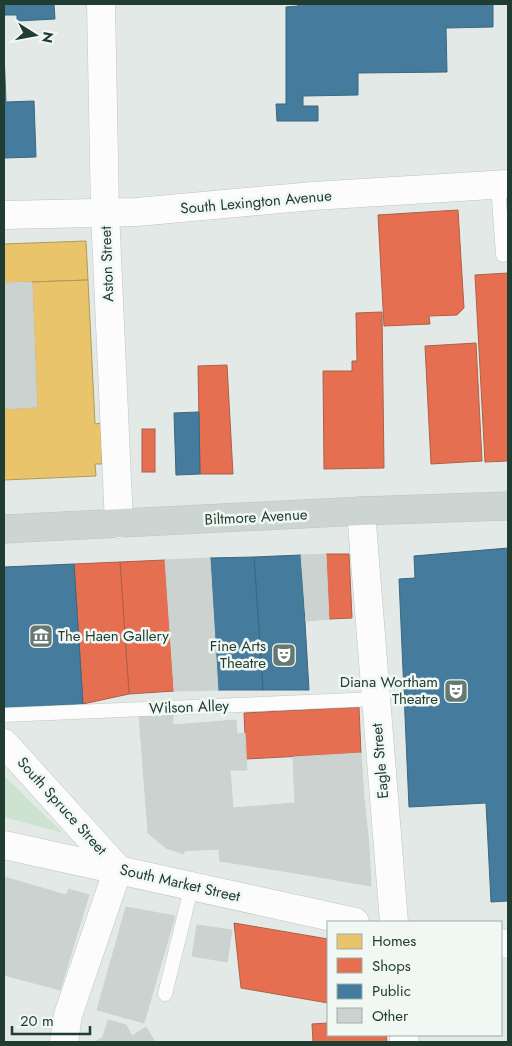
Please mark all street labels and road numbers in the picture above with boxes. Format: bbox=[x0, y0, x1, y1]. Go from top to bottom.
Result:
street label: South Lexington Avenue bbox=[179, 184, 333, 220]
street label: Aston Street bbox=[95, 225, 119, 302]
street label: Biltmore Avenue bbox=[204, 503, 308, 531]
street label: Wilson Alley bbox=[149, 695, 230, 719]
street label: Eagle Street bbox=[366, 722, 394, 800]
street label: South Spruce Street bbox=[12, 752, 112, 860]
street label: South Market Street bbox=[118, 858, 243, 908]

